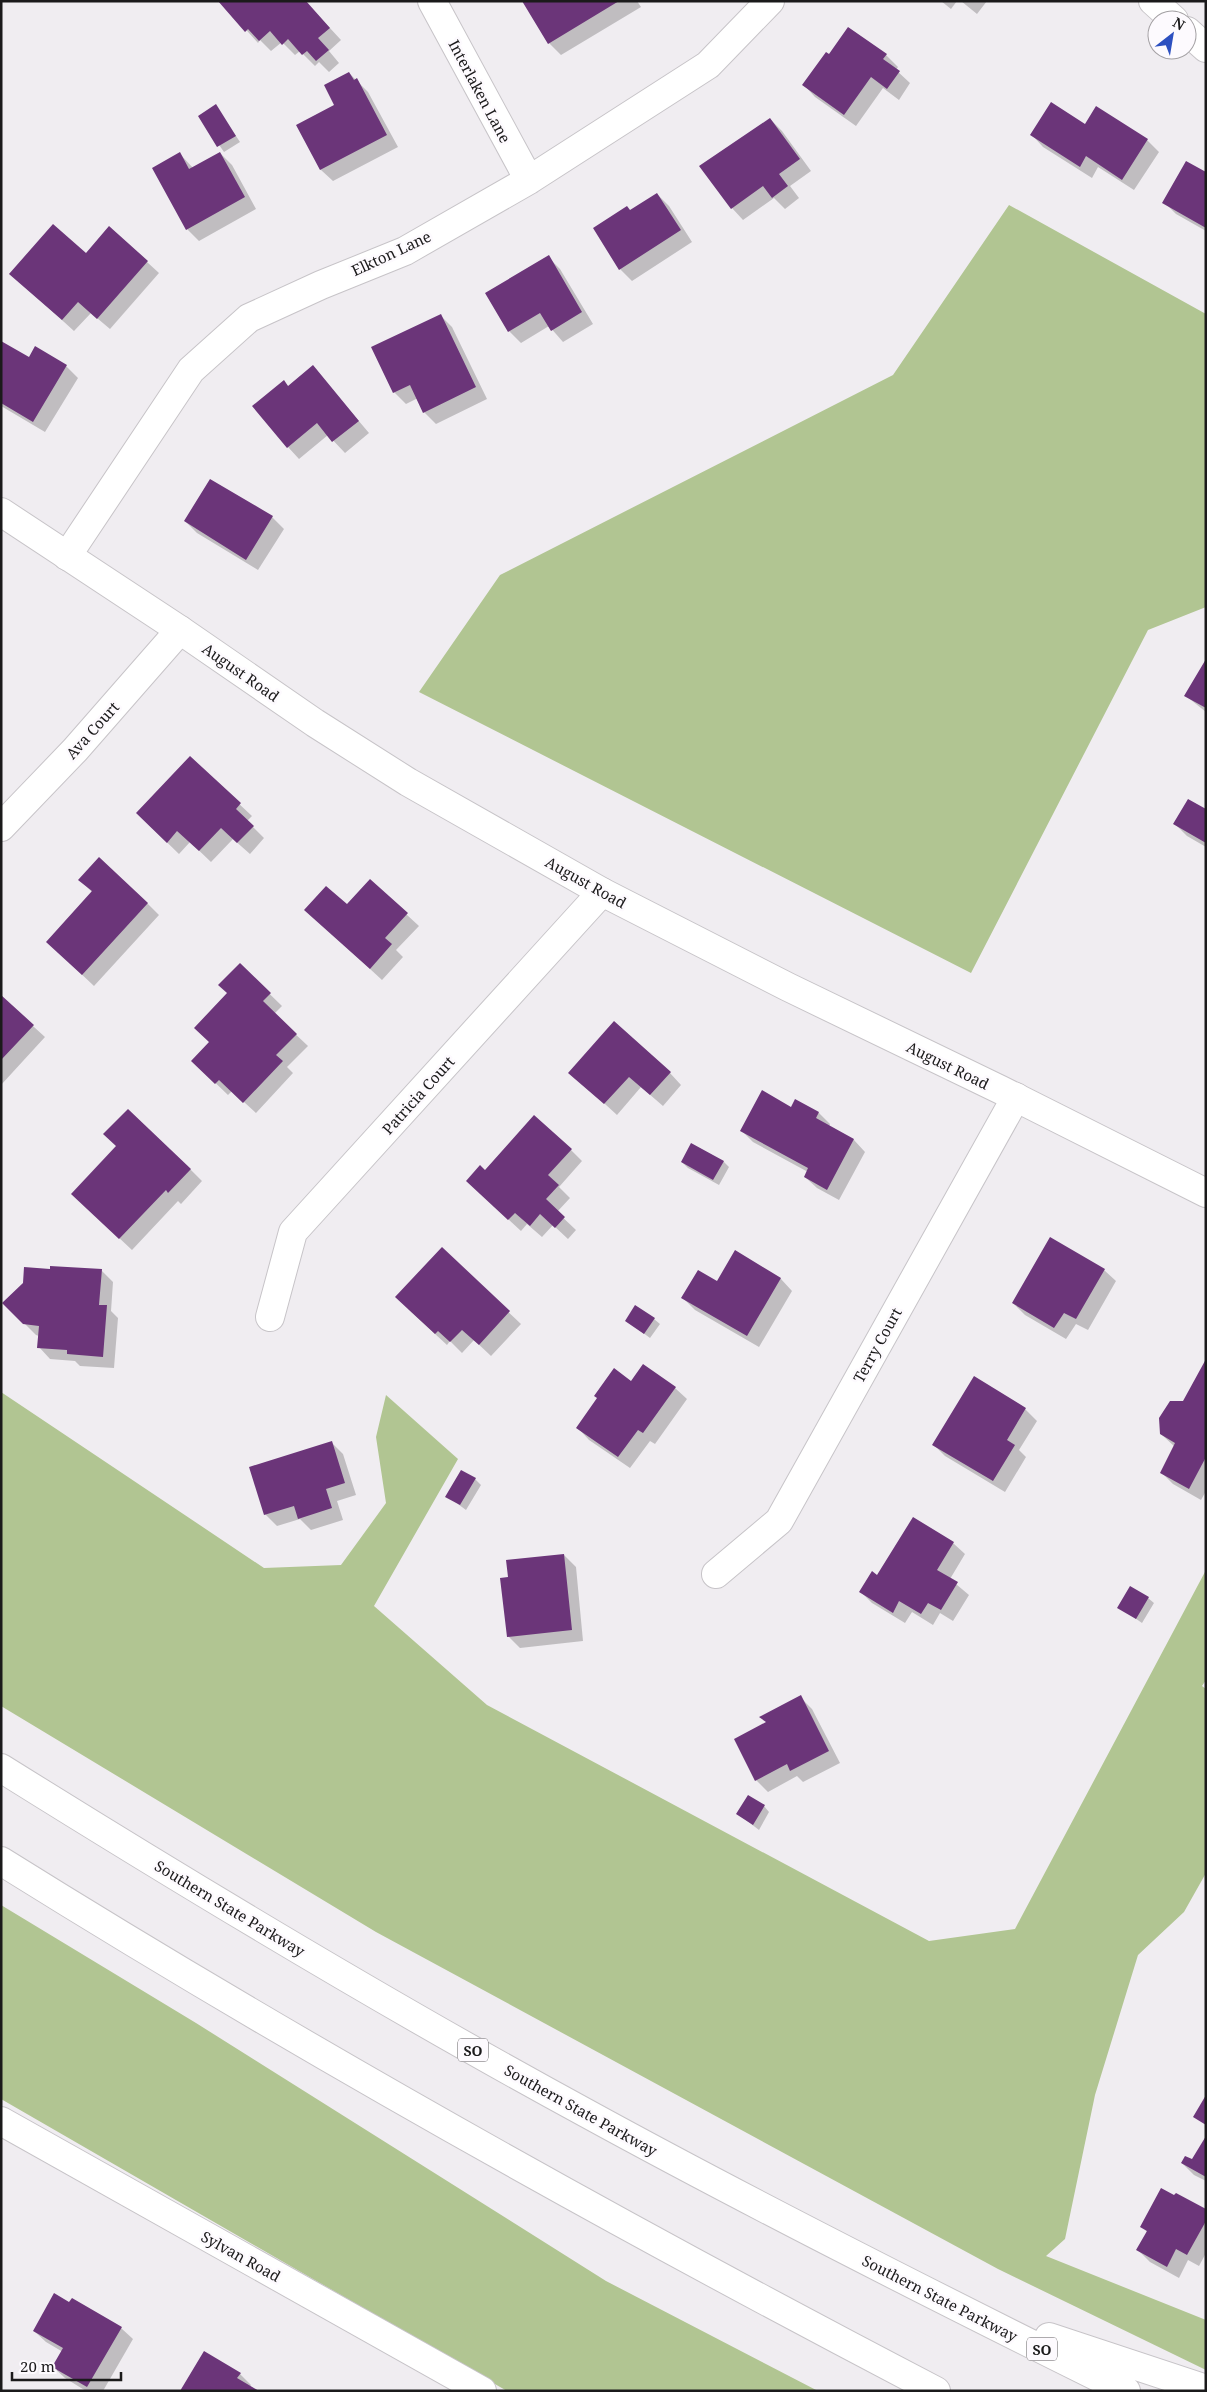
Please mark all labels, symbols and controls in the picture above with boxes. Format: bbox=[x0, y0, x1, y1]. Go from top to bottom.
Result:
north arrow bbox=[1147, 10, 1197, 60]
text: N bbox=[1169, 12, 1189, 34]
street label: Interlaken Lane bbox=[444, 36, 516, 146]
street label: Elkton Lane bbox=[348, 226, 434, 280]
street label: August Road bbox=[199, 638, 283, 706]
street label: Ava Court bbox=[61, 697, 123, 763]
street label: August Road bbox=[542, 852, 630, 912]
street label: August Road bbox=[903, 1036, 993, 1094]
street label: Patricia Court bbox=[377, 1052, 459, 1138]
street label: Terry Court bbox=[848, 1304, 906, 1386]
street label: Southern State Parkway bbox=[151, 1855, 309, 1961]
road number: SO bbox=[458, 2038, 488, 2062]
street label: Southern State Parkway bbox=[501, 2060, 661, 2161]
street label: Sylvan Road bbox=[198, 2226, 284, 2286]
street label: Southern State Parkway bbox=[859, 2250, 1022, 2346]
road number: SO bbox=[1027, 2338, 1057, 2360]
scale bar bbox=[12, 2350, 121, 2382]
text: 20 m bbox=[20, 2356, 55, 2376]

